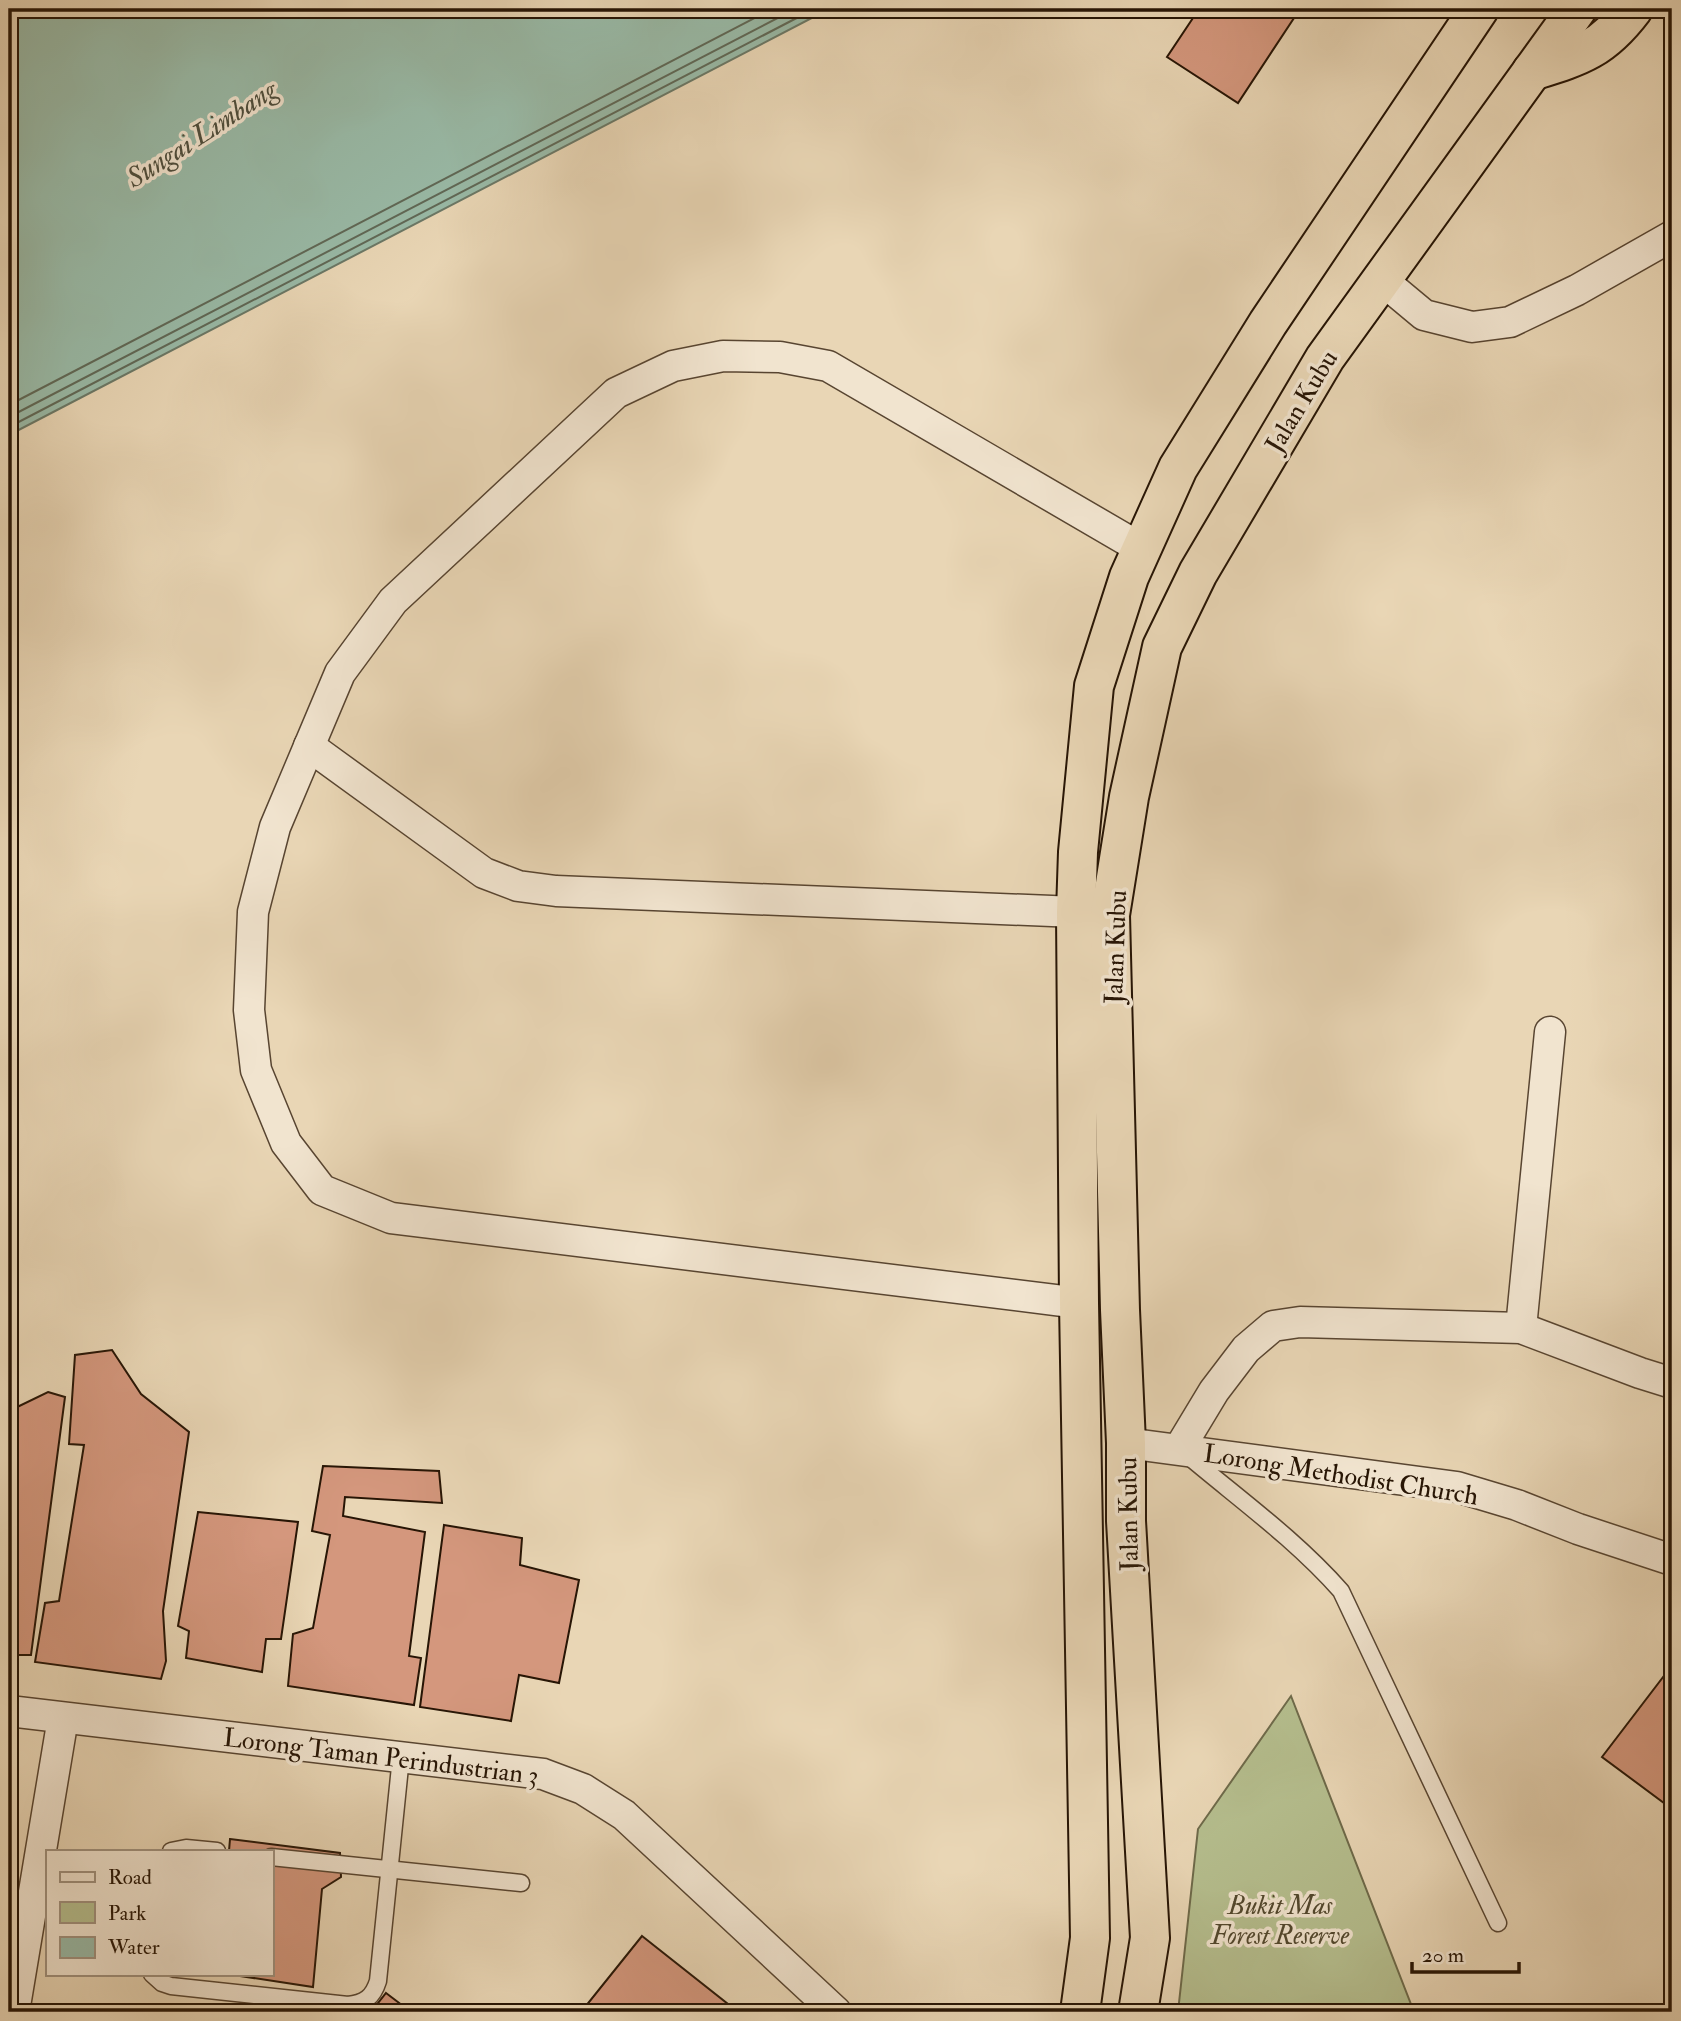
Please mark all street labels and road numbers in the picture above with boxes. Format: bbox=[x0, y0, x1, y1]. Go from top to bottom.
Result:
street label: Jalan Kubu bbox=[1258, 344, 1345, 460]
street label: Jalan Kubu bbox=[1098, 889, 1134, 1006]
street label: Lorong Methodist Church bbox=[1201, 1437, 1481, 1513]
street label: Jalan Kubu bbox=[1112, 1457, 1146, 1572]
street label: Lorong Taman Perindustrian 3 bbox=[222, 1722, 540, 1792]

